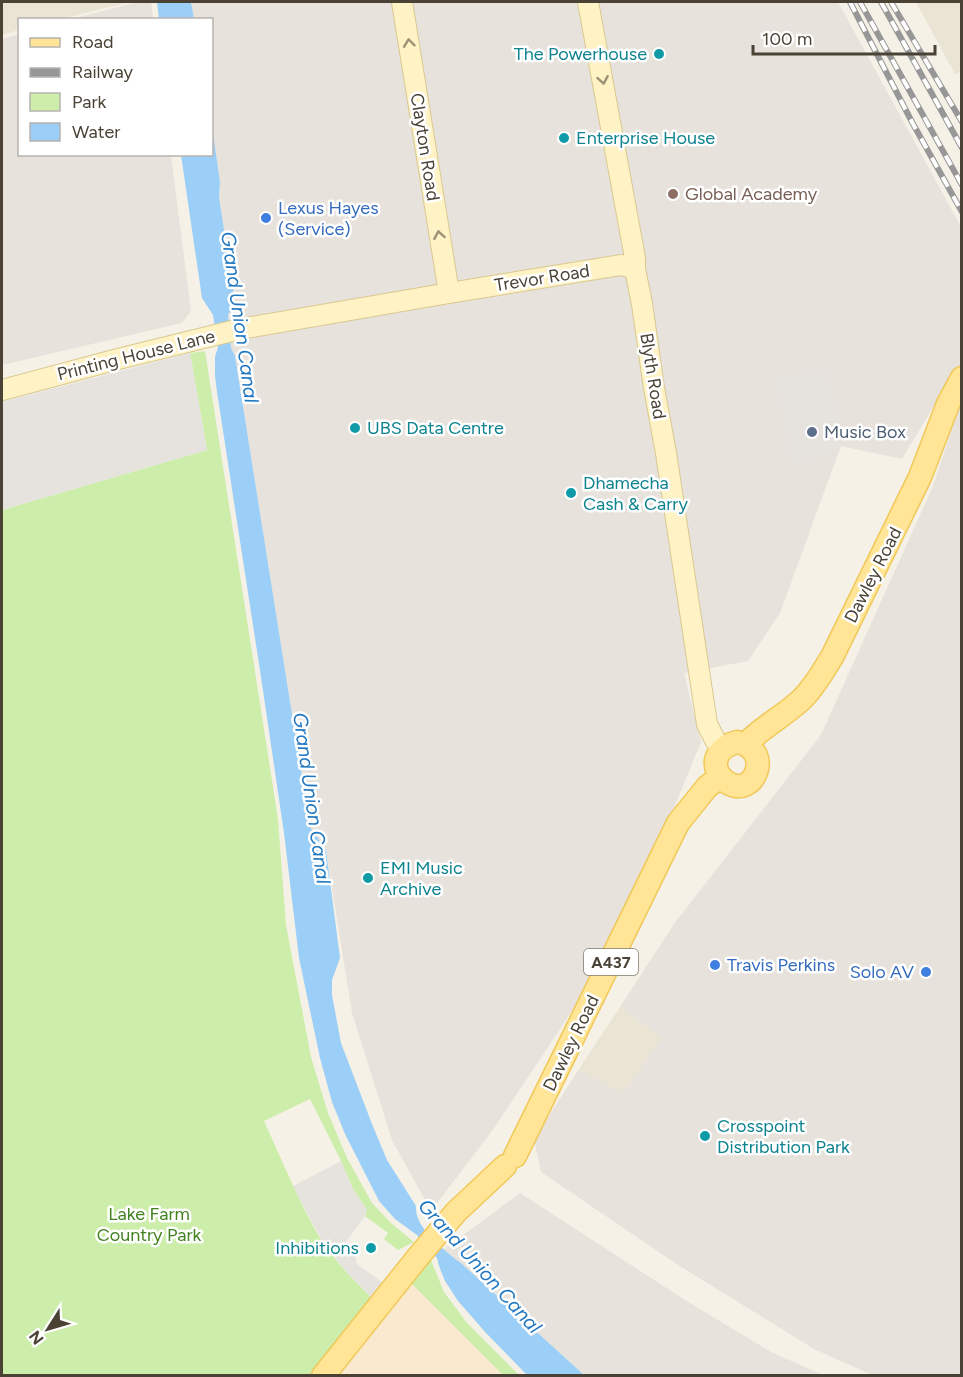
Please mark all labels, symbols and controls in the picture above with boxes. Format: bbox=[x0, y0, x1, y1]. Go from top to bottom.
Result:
legend bbox=[18, 18, 213, 156]
scale bar bbox=[753, 18, 934, 56]
text: 100 m bbox=[762, 28, 812, 50]
text: Road bbox=[72, 31, 113, 53]
one-way arrow bbox=[403, 38, 415, 47]
place label: The Powerhouse bbox=[514, 43, 647, 65]
marker: The Powerhouse bbox=[652, 47, 666, 61]
text: Railway bbox=[72, 61, 134, 83]
one-way arrow bbox=[596, 74, 609, 84]
text: Park bbox=[72, 91, 107, 113]
street label: Clayton Road bbox=[406, 92, 444, 202]
text: Water bbox=[72, 121, 120, 143]
place label: Enterprise House bbox=[576, 127, 715, 149]
marker: Enterprise House bbox=[557, 131, 571, 145]
place label: Global Academy bbox=[685, 183, 818, 205]
marker: Global Academy bbox=[666, 187, 680, 201]
place label: Lexus Hayes (Service) bbox=[278, 197, 379, 240]
marker: Lexus Hayes (Service) bbox=[259, 211, 273, 225]
water label: Grand Union Canal bbox=[216, 230, 264, 405]
one-way arrow bbox=[434, 230, 446, 240]
street label: Trevor Road bbox=[493, 260, 591, 296]
street label: Printing House Lane bbox=[55, 325, 217, 385]
street label: Blyth Road bbox=[635, 331, 671, 421]
place label: UBS Data Centre bbox=[367, 417, 504, 439]
marker: UBS Data Centre bbox=[348, 421, 362, 435]
place label: Music Box bbox=[824, 421, 906, 443]
marker: Music Box bbox=[805, 425, 819, 439]
place label: Dhamecha Cash & Carry bbox=[583, 472, 688, 515]
marker: Dhamecha Cash & Carry bbox=[564, 486, 578, 500]
street label: Dawley Road bbox=[839, 523, 907, 627]
water label: Grand Union Canal bbox=[288, 711, 336, 886]
place label: EMI Music Archive bbox=[380, 857, 463, 900]
marker: EMI Music Archive bbox=[361, 871, 375, 885]
road number: A437 bbox=[584, 949, 638, 975]
place label: Travis Perkins bbox=[727, 954, 835, 976]
marker: Travis Perkins bbox=[708, 958, 722, 972]
place label: Solo AV bbox=[850, 961, 915, 983]
marker: Solo AV bbox=[919, 965, 933, 979]
street label: Dawley Road bbox=[538, 991, 604, 1095]
place label: Crosspoint Distribution Park bbox=[717, 1115, 850, 1158]
marker: Crosspoint Distribution Park bbox=[698, 1129, 712, 1143]
water label: Grand Union Canal bbox=[413, 1194, 547, 1339]
park label: Lake Farm Country Park bbox=[97, 1203, 202, 1246]
place label: Inhibitions bbox=[275, 1237, 359, 1259]
marker: Inhibitions bbox=[364, 1241, 378, 1255]
north arrow bbox=[18, 1299, 78, 1359]
text: N bbox=[25, 1327, 48, 1348]

